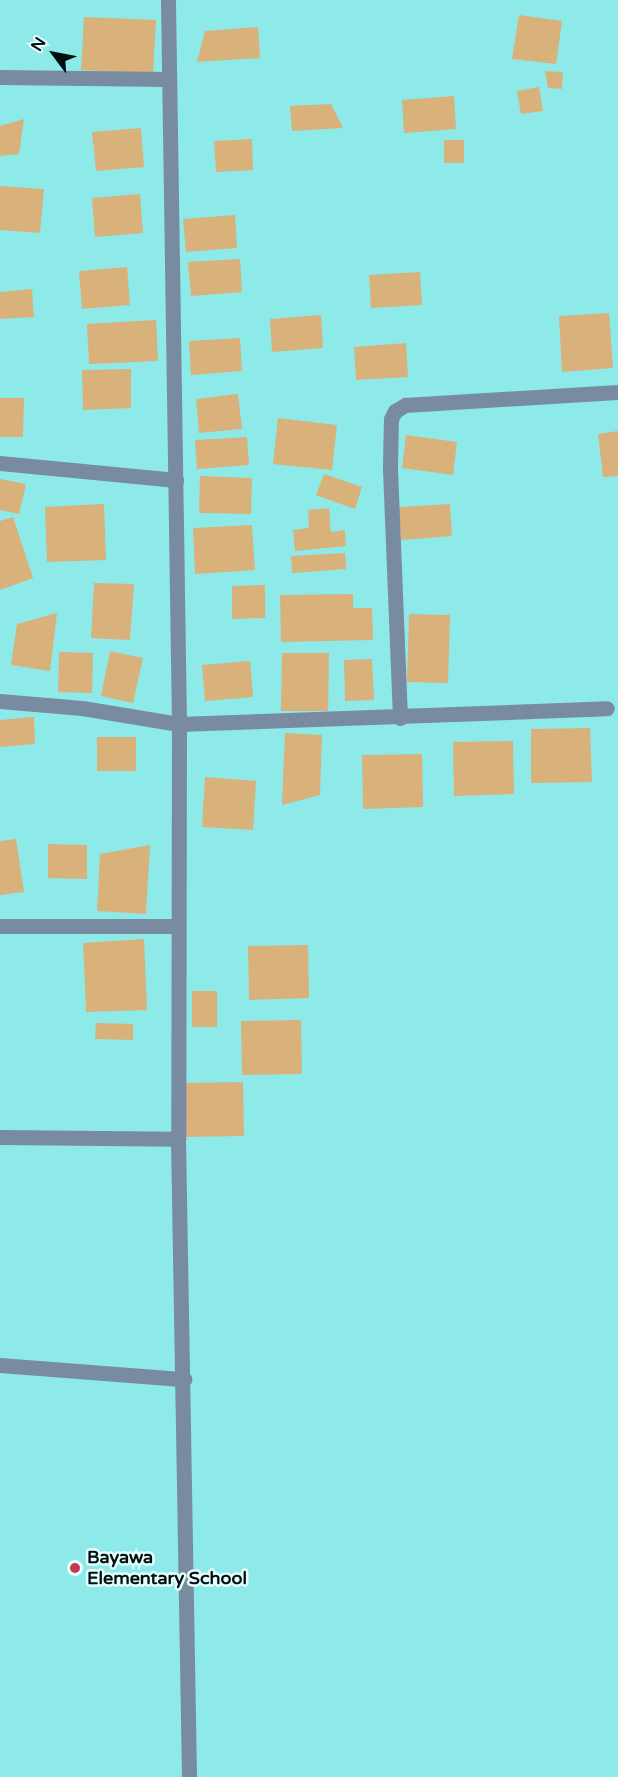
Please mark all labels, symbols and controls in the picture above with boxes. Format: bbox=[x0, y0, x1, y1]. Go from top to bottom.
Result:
north arrow bbox=[24, 24, 84, 84]
text: N bbox=[27, 34, 51, 55]
place label: Bayawa Elementary School bbox=[87, 1547, 247, 1590]
marker: Bayawa Elementary School bbox=[68, 1561, 82, 1575]

